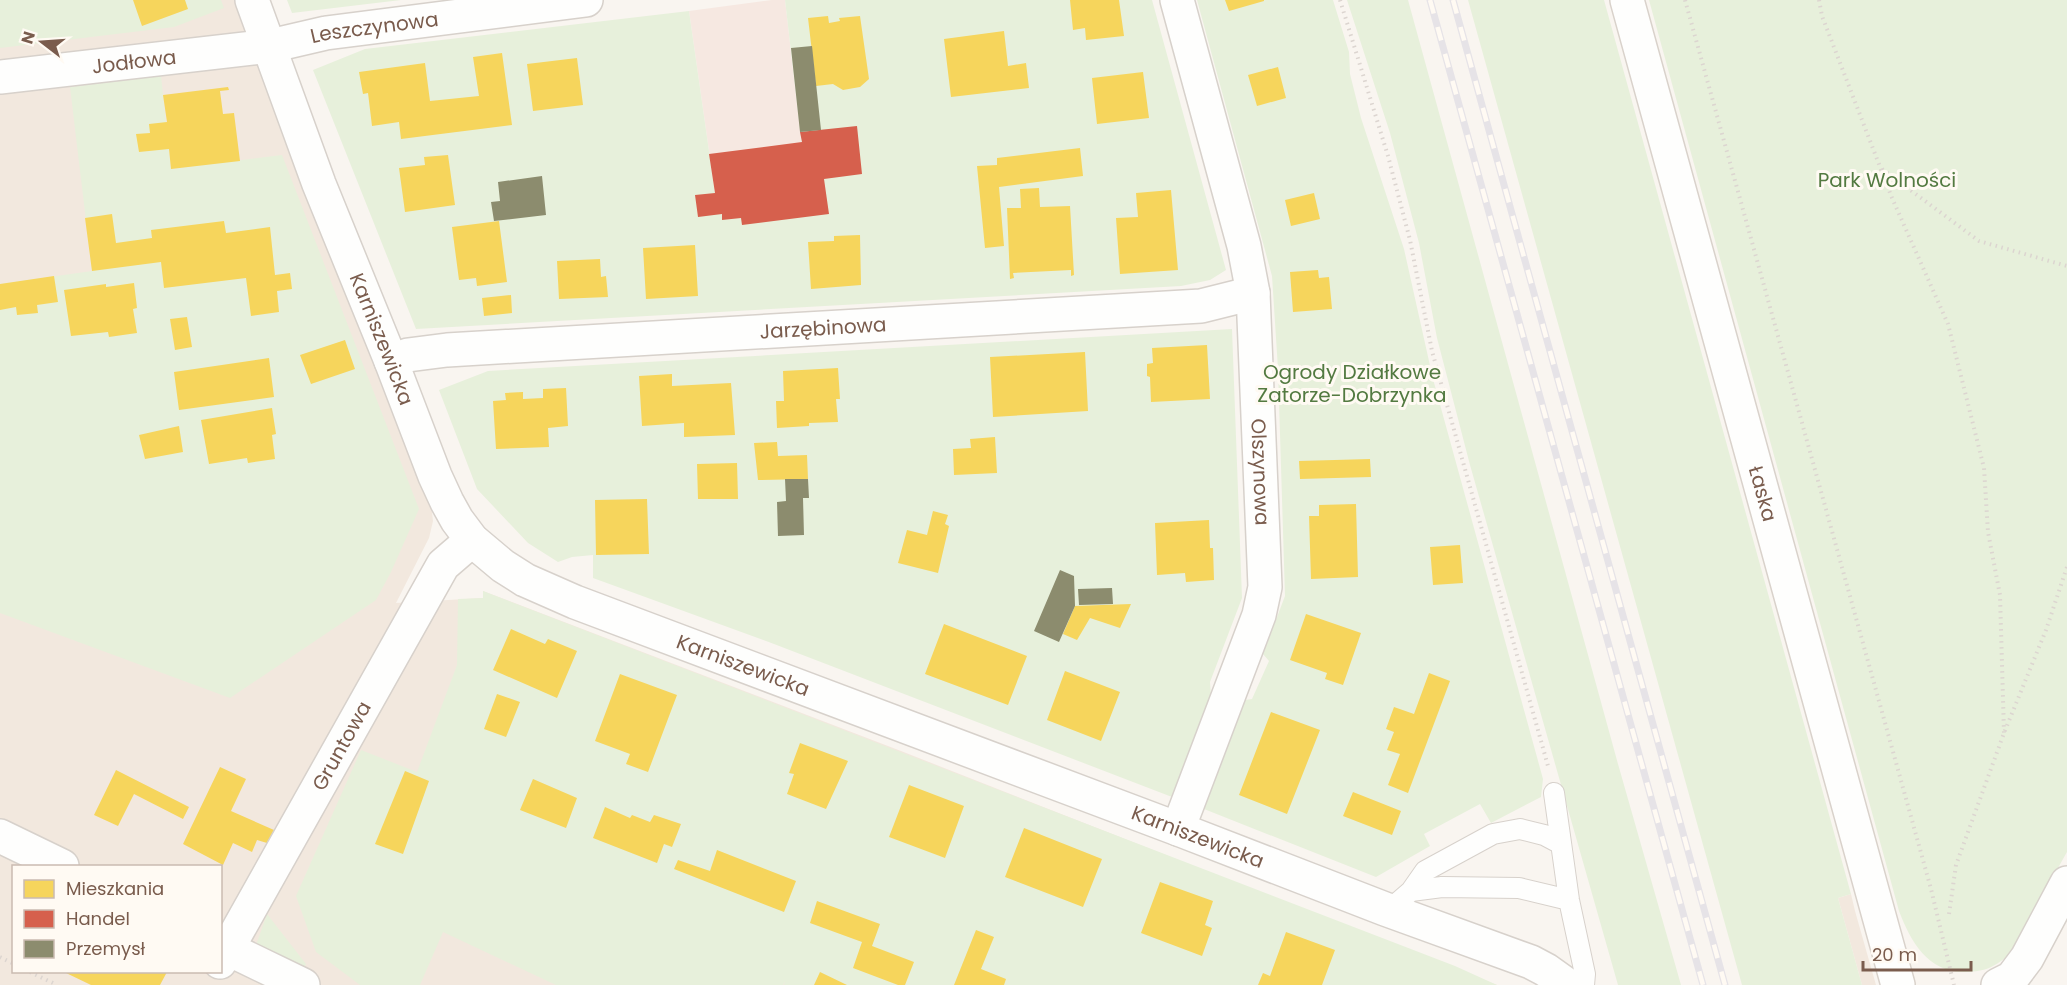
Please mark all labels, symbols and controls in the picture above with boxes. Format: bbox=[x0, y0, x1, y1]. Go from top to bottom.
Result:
street label: Leszczynowa bbox=[308, 5, 440, 50]
north arrow bbox=[12, 12, 72, 72]
text: N bbox=[15, 29, 41, 47]
street label: Jodłowa bbox=[90, 43, 178, 80]
park label: Park Wolności bbox=[1818, 166, 1956, 194]
street label: Karniszewicka bbox=[343, 269, 421, 409]
street label: Jarzębinowa bbox=[759, 310, 887, 346]
park label: Ogrody Działkowe Zatorze-Dobrzynka bbox=[1257, 358, 1447, 409]
street label: Olszynowa bbox=[1244, 418, 1276, 526]
street label: Łaska bbox=[1742, 463, 1784, 525]
street label: Karniszewicka bbox=[673, 628, 814, 703]
street label: Gruntowa bbox=[305, 696, 378, 796]
street label: Karniszewicka bbox=[1127, 799, 1268, 875]
legend bbox=[12, 865, 222, 973]
text: Mieszkania bbox=[66, 876, 164, 901]
text: Handel bbox=[66, 906, 130, 931]
scale bar bbox=[1863, 934, 1971, 972]
text: Przemysł bbox=[66, 936, 146, 961]
text: 20 m bbox=[1872, 942, 1917, 967]

